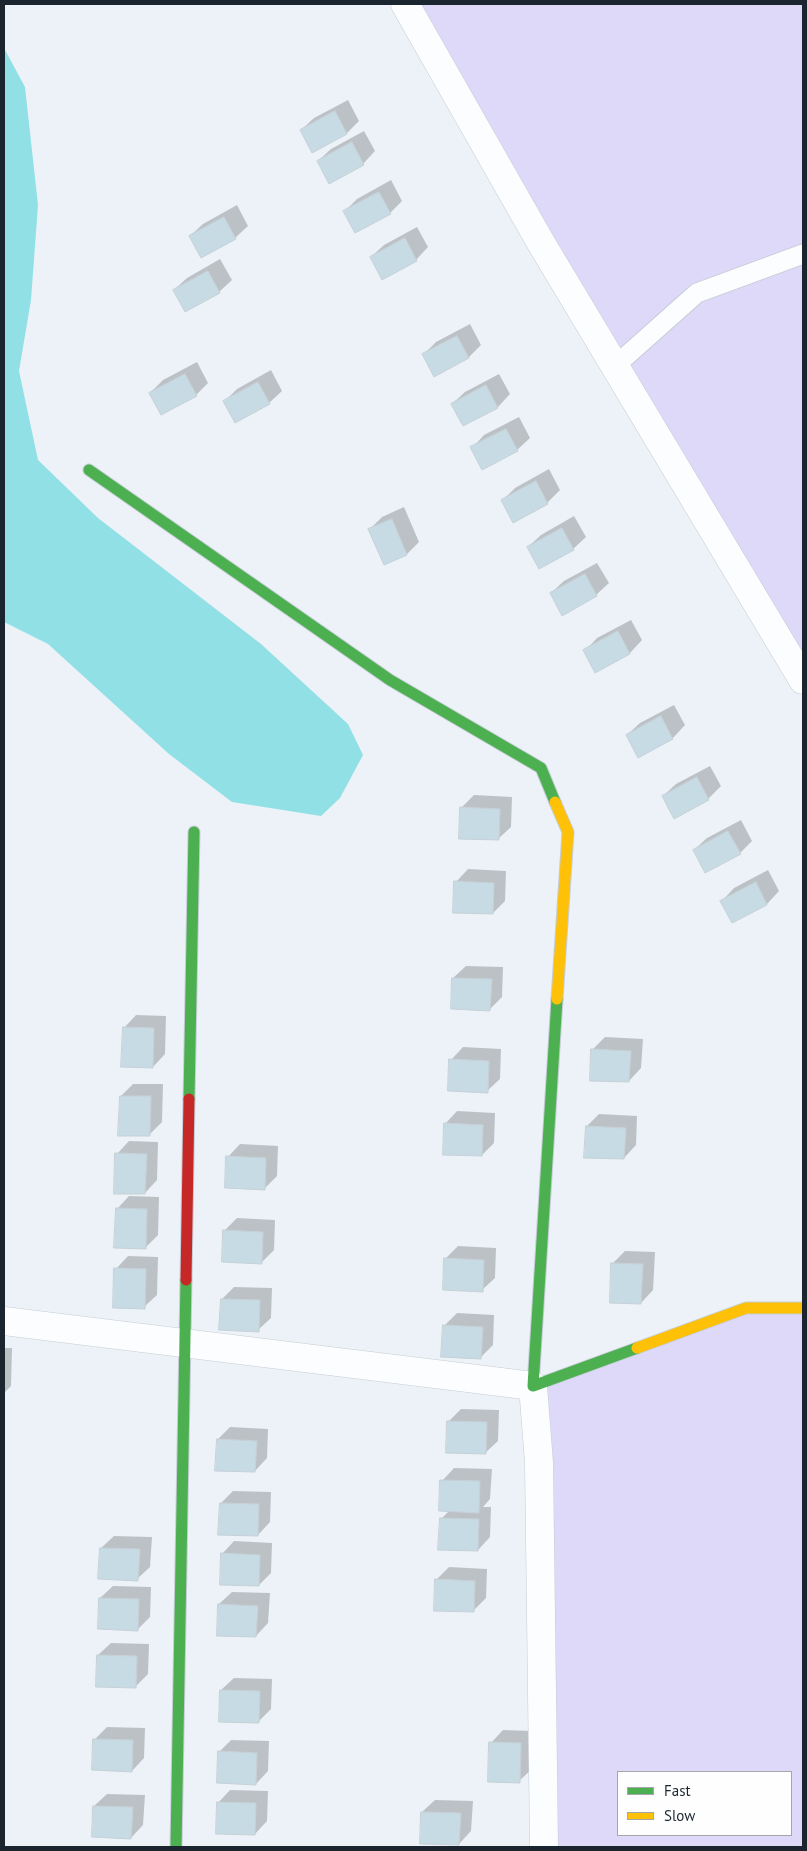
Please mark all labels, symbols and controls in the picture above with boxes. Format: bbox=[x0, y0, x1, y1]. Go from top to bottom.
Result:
legend bbox=[617, 1771, 792, 1836]
text: Fast bbox=[664, 1781, 691, 1800]
text: Slow bbox=[664, 1806, 695, 1825]

